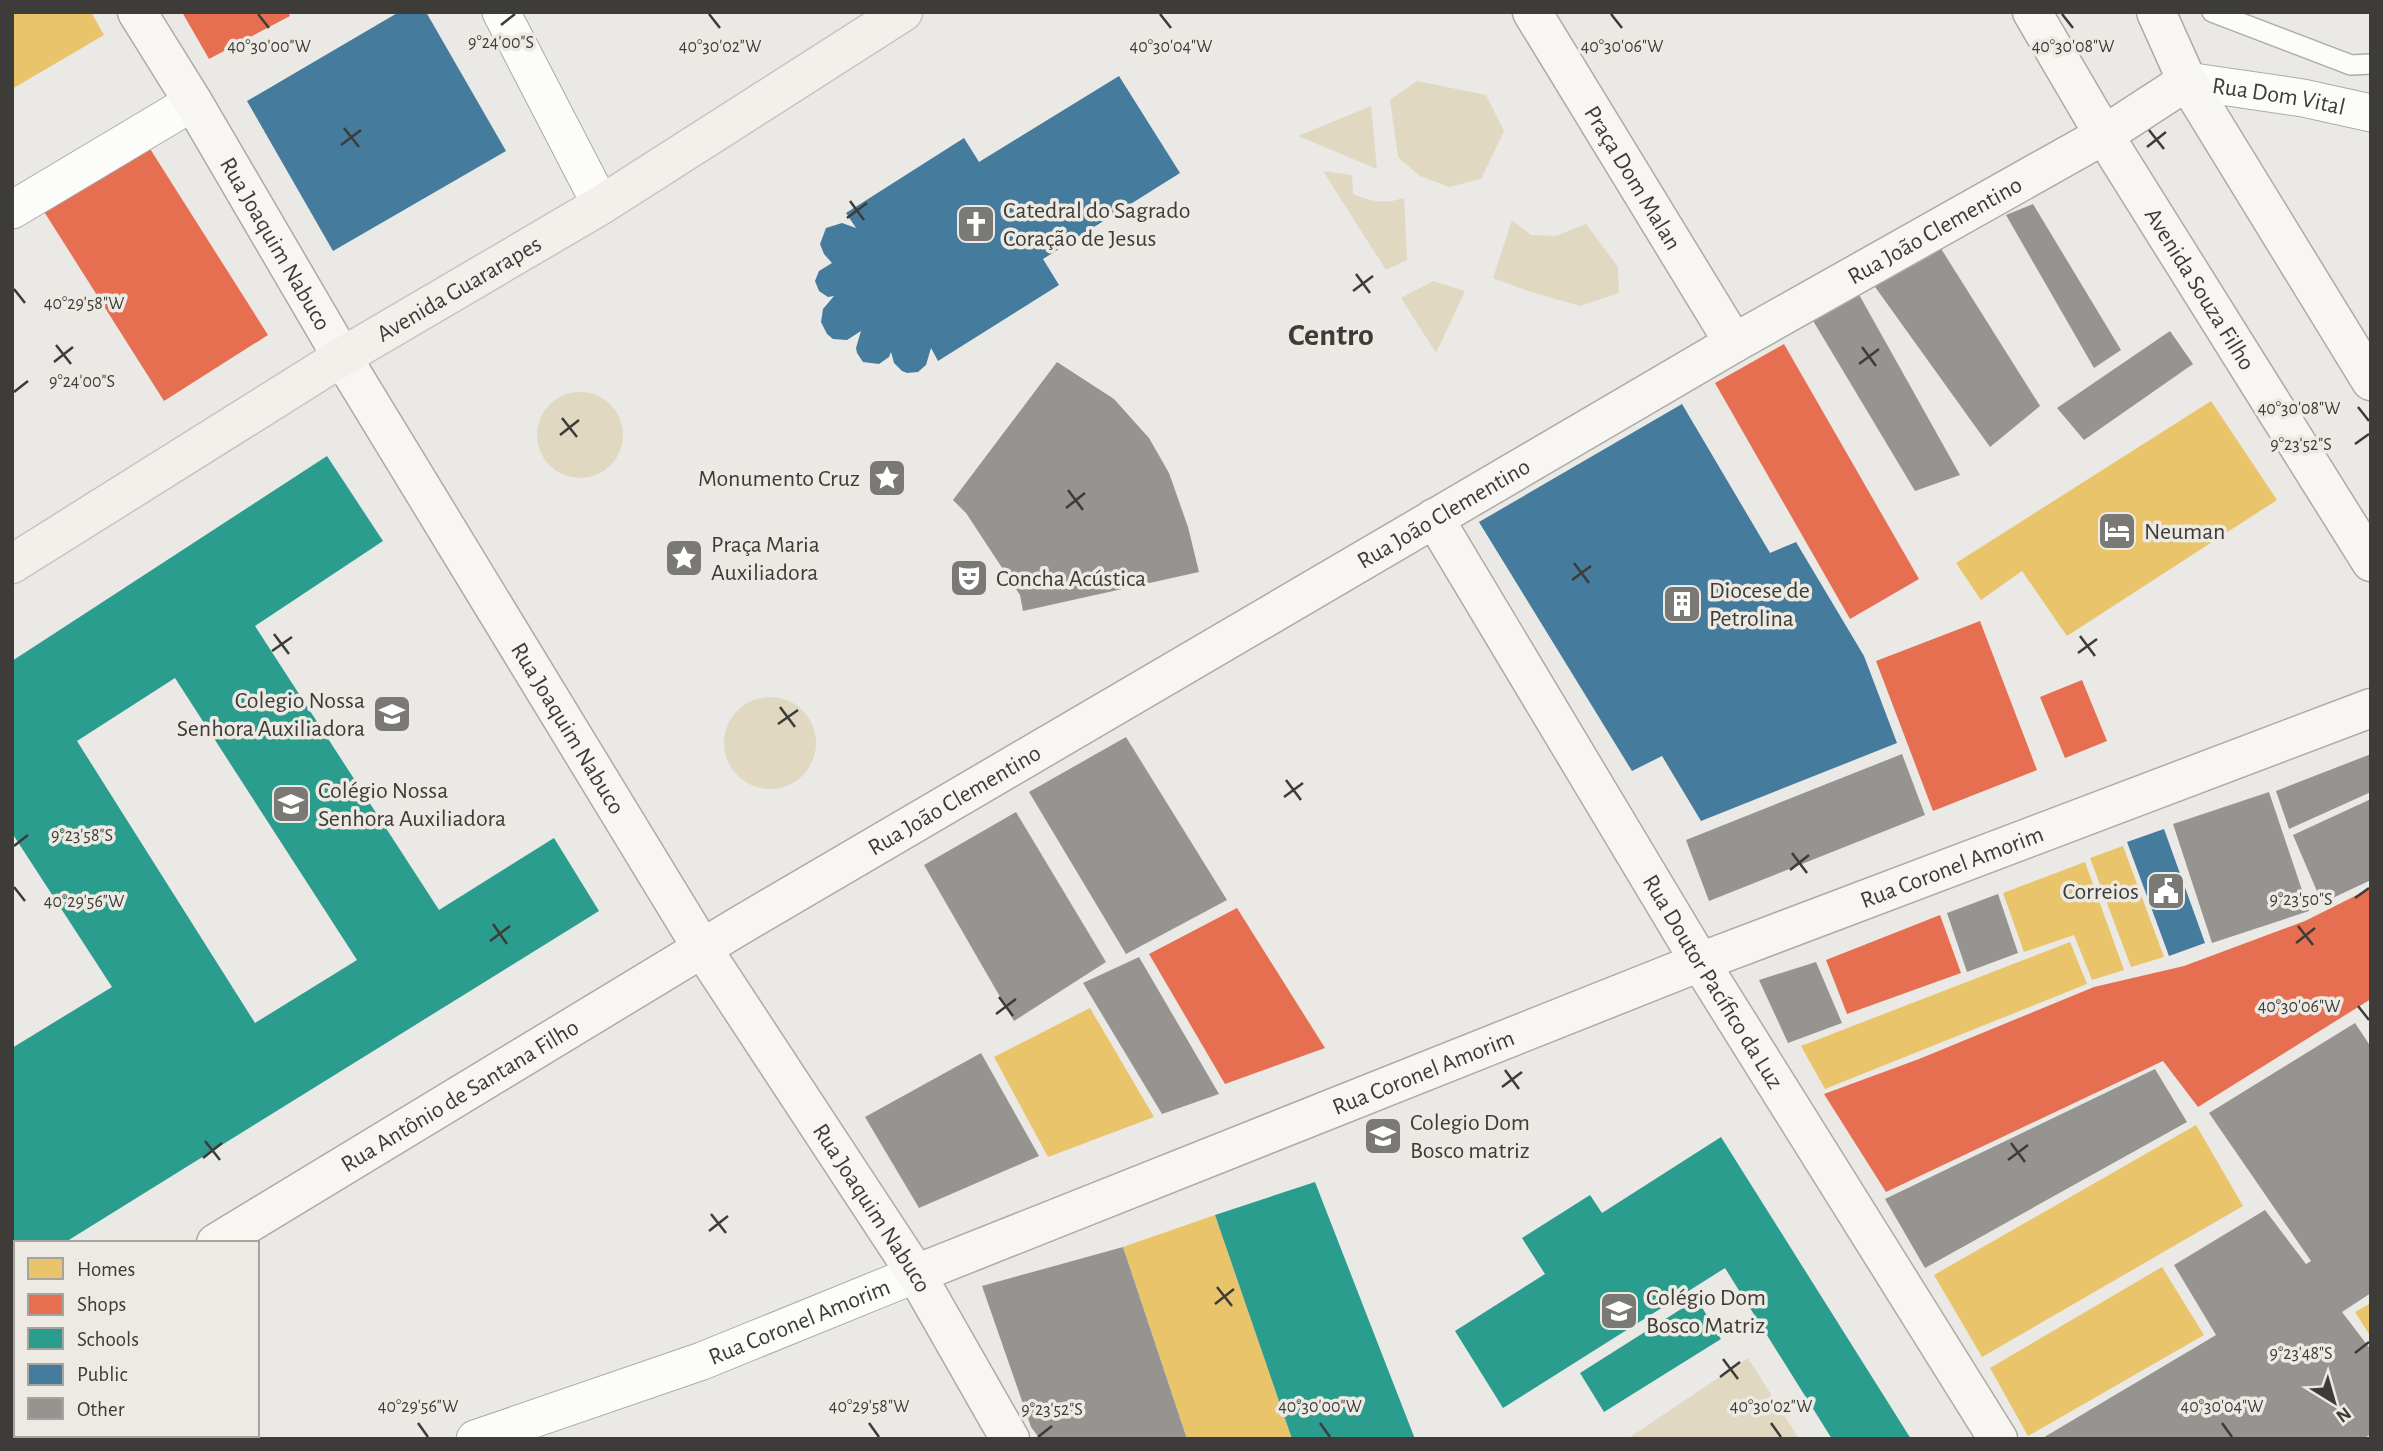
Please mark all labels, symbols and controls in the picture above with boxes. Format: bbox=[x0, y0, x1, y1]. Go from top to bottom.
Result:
text: 9°24'00"S bbox=[468, 34, 534, 52]
text: 40°30'00"W bbox=[227, 38, 311, 56]
text: 40°30'02"W bbox=[679, 38, 761, 56]
text: 40°30'04"W bbox=[1130, 38, 1212, 56]
text: 40°30'06"W bbox=[1581, 38, 1663, 56]
text: 40°30'08"W bbox=[2032, 38, 2114, 56]
street label: Rua Dom Vital bbox=[2211, 74, 2347, 120]
street label: Praça Dom Malan bbox=[1579, 102, 1685, 254]
street label: Rua Joaquim Nabuco bbox=[215, 153, 335, 335]
street label: Rua João Clementino bbox=[1844, 173, 2026, 289]
place label: Catedral do Sagrado Coração de Jesus bbox=[1003, 199, 1190, 251]
church icon: Catedral do Sagrado Coração de Jesus bbox=[955, 203, 997, 245]
street label: Avenida Souza Filho bbox=[2140, 204, 2259, 375]
street label: Avenida Guararapes bbox=[373, 232, 546, 347]
text: 40°29'58"W bbox=[44, 295, 124, 313]
district label: Centro bbox=[1288, 319, 1374, 351]
text: 9°24'00"S bbox=[49, 373, 115, 391]
text: 40°30'08"W bbox=[2258, 400, 2340, 418]
text: 9°23'52"S bbox=[2270, 436, 2332, 454]
street label: Rua João Clementino bbox=[1353, 454, 1534, 574]
place icon: Monumento Cruz bbox=[866, 457, 908, 499]
place label: Monumento Cruz bbox=[698, 467, 860, 491]
hotel icon: Neuman bbox=[2096, 510, 2138, 552]
place label: Neuman bbox=[2144, 520, 2225, 544]
place label: Praça Maria Auxiliadora bbox=[711, 533, 820, 585]
place icon: Praça Maria Auxiliadora bbox=[663, 537, 705, 579]
theatre icon: Concha Acústica bbox=[948, 557, 990, 599]
place label: Concha Acústica bbox=[996, 567, 1146, 591]
place label: Diocese de Petrolina bbox=[1709, 579, 1810, 631]
building icon: Diocese de Petrolina bbox=[1661, 583, 1703, 625]
street label: Rua Joaquim Nabuco bbox=[506, 639, 629, 819]
place label: Colegio Nossa Senhora Auxiliadora bbox=[177, 689, 365, 741]
school or university icon: Colegio Nossa Senhora Auxiliadora bbox=[371, 693, 413, 735]
street label: Rua João Clementino bbox=[864, 741, 1045, 861]
place label: Colégio Nossa Senhora Auxiliadora bbox=[318, 779, 506, 831]
school or university icon: Colégio Nossa Senhora Auxiliadora bbox=[270, 783, 312, 825]
street label: Rua Coronel Amorim bbox=[1857, 822, 2047, 913]
text: 9°23'58"S bbox=[51, 827, 113, 845]
public building icon: Correios bbox=[2145, 870, 2187, 912]
street label: Rua Doutor Pacífico da Luz bbox=[1638, 871, 1787, 1093]
place label: Correios bbox=[2062, 880, 2139, 904]
text: 9°23'50"S bbox=[2270, 891, 2332, 909]
text: 40°29'56"W bbox=[44, 893, 124, 911]
text: 40°30'06"W bbox=[2258, 998, 2340, 1016]
street label: Rua Antônio de Santana Filho bbox=[337, 1015, 583, 1177]
street label: Rua Coronel Amorim bbox=[1329, 1026, 1518, 1120]
place label: Colegio Dom Bosco matriz bbox=[1410, 1111, 1530, 1163]
school or university icon: Colegio Dom Bosco matriz bbox=[1362, 1115, 1404, 1157]
street label: Rua Joaquim Nabuco bbox=[808, 1120, 935, 1297]
legend bbox=[14, 1241, 259, 1437]
text: Homes bbox=[77, 1259, 135, 1280]
street label: Rua Coronel Amorim bbox=[705, 1275, 894, 1370]
place label: Colégio Dom Bosco Matriz bbox=[1646, 1286, 1766, 1338]
school or university icon: Colégio Dom Bosco Matriz bbox=[1598, 1290, 1640, 1332]
text: Shops bbox=[77, 1294, 126, 1315]
text: Schools bbox=[77, 1329, 139, 1350]
text: 9°23'48"S bbox=[2269, 1345, 2333, 1363]
text: Public bbox=[77, 1364, 127, 1385]
north arrow bbox=[2299, 1367, 2369, 1437]
text: 40°29'56"W bbox=[378, 1398, 458, 1416]
text: 40°29'58"W bbox=[829, 1398, 909, 1416]
text: 40°30'00"W bbox=[1278, 1398, 1362, 1416]
text: 40°30'02"W bbox=[1730, 1398, 1812, 1416]
text: 40°30'04"W bbox=[2181, 1398, 2263, 1416]
text: Other bbox=[77, 1399, 125, 1420]
text: 9°23'52"S bbox=[1021, 1401, 1083, 1419]
text: N bbox=[2332, 1403, 2354, 1426]

